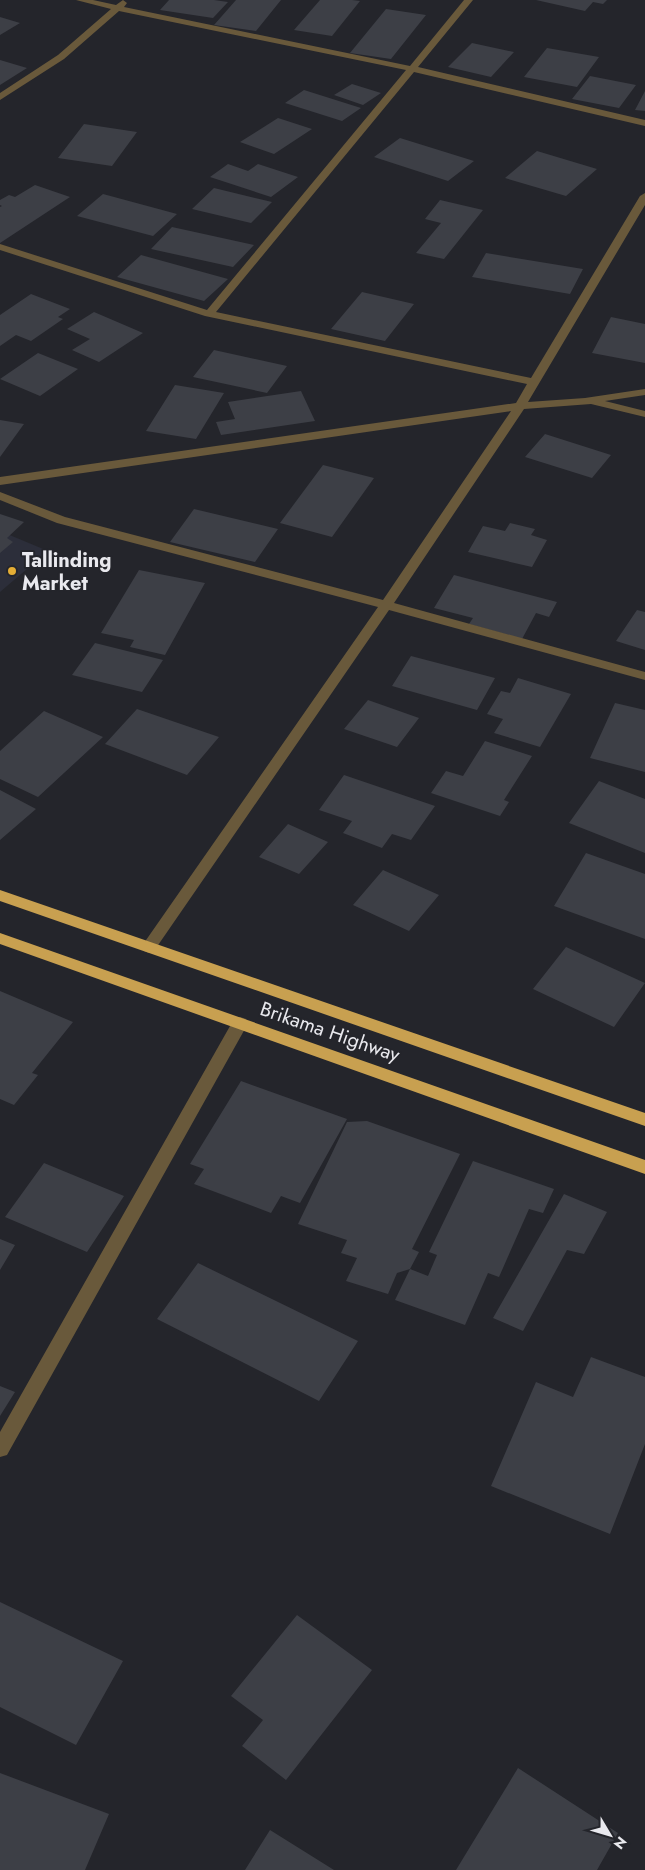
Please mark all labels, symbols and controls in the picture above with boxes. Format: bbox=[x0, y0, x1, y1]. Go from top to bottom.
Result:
place label: Tallinding Market bbox=[22, 546, 111, 598]
marker: Tallinding Market bbox=[6, 565, 18, 577]
street label: Brikama Highway bbox=[256, 995, 404, 1070]
north arrow bbox=[585, 1810, 635, 1860]
text: N bbox=[609, 1832, 632, 1854]

